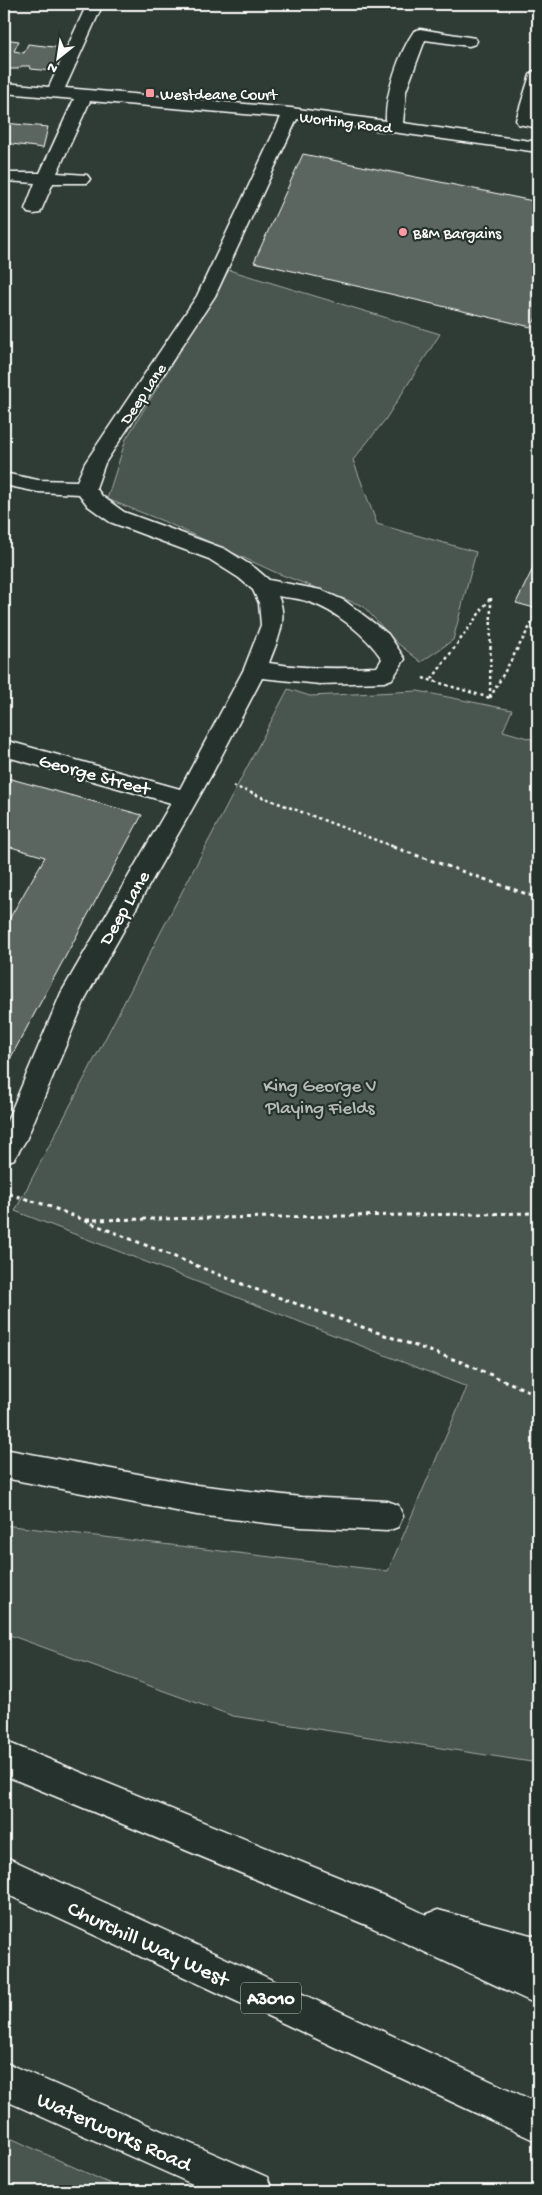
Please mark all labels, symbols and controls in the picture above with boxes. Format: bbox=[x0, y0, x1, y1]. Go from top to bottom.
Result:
north arrow bbox=[32, 32, 82, 82]
text: N bbox=[45, 57, 61, 77]
marker: Westdeane Court bbox=[144, 87, 156, 99]
place label: Westdeane Court bbox=[160, 87, 279, 106]
street label: Worting Road bbox=[298, 109, 394, 140]
marker: B&M Bargains bbox=[397, 226, 409, 238]
place label: B&M Bargains bbox=[412, 226, 502, 245]
street label: Deep Lane bbox=[117, 360, 173, 430]
street label: George Street bbox=[36, 750, 154, 803]
street label: Deep Lane bbox=[95, 867, 157, 952]
park label: King George V Playing Fields bbox=[264, 1076, 376, 1121]
street label: Churchill Way West bbox=[63, 1897, 234, 1995]
road number: A3010 bbox=[241, 1982, 301, 2014]
street label: Waterworks Road bbox=[32, 2088, 197, 2180]

